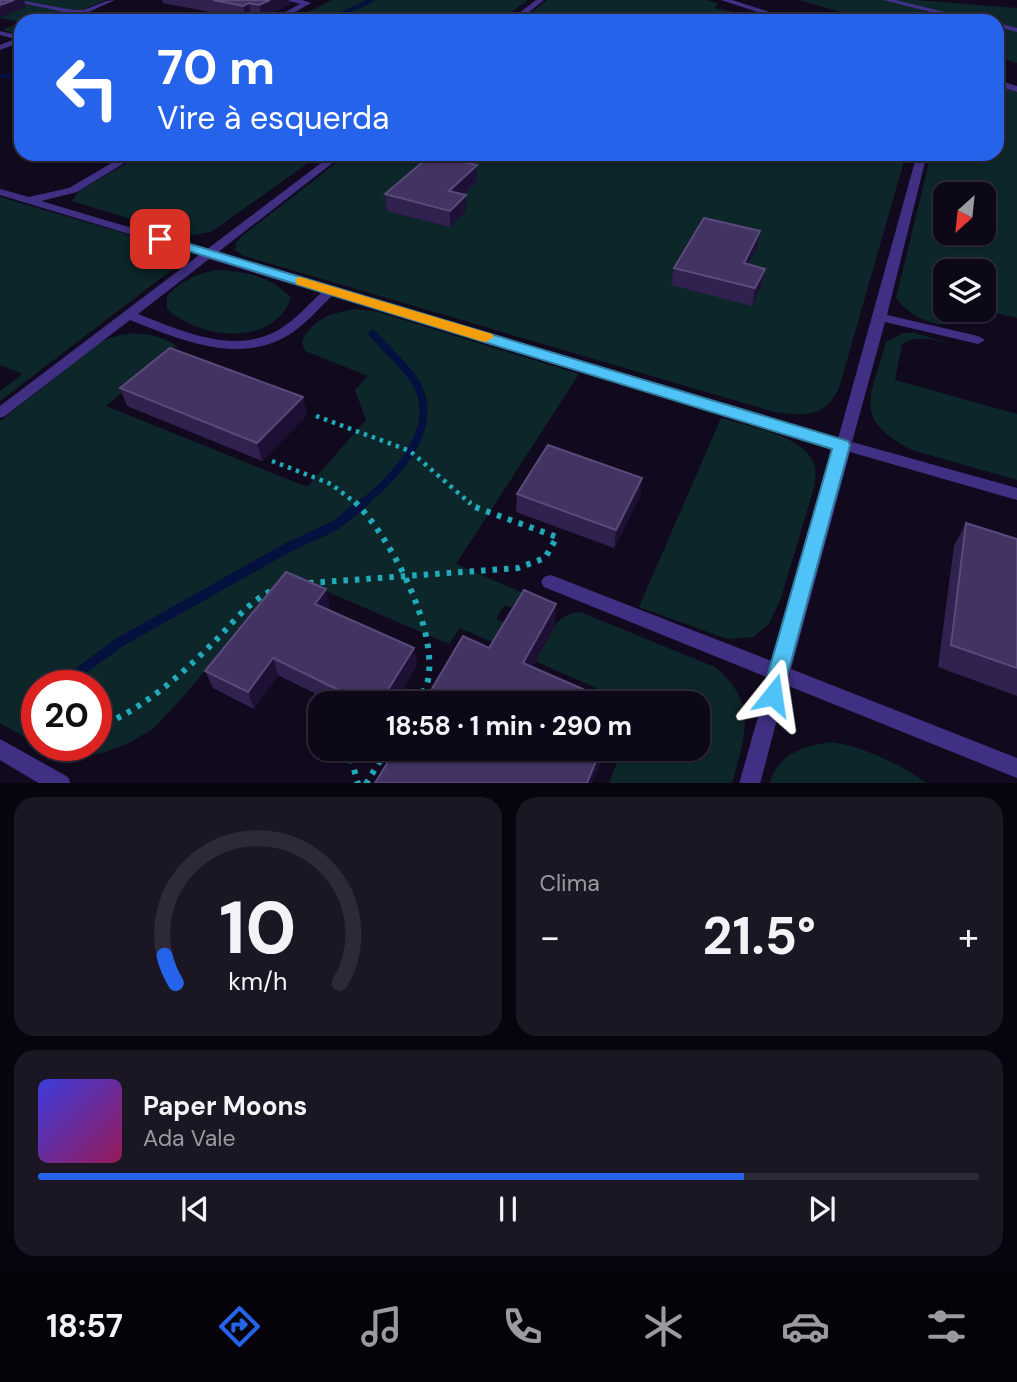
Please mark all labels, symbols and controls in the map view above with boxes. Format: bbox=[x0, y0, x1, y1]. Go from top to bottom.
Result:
text: 70 m bbox=[157, 35, 275, 99]
icon: left bbox=[42, 42, 133, 133]
text: Vire à esquerda bbox=[157, 97, 389, 139]
north arrow bbox=[933, 182, 996, 245]
map controls bbox=[933, 182, 996, 322]
pin bbox=[130, 209, 190, 269]
icon: arrive bbox=[141, 220, 179, 258]
button: layers bbox=[933, 259, 996, 322]
position arrow bbox=[736, 658, 810, 732]
speed limit sign: 20 bbox=[21, 670, 112, 761]
text: 18:58 · 1 min · 290 m bbox=[386, 709, 632, 743]
text: Clima bbox=[540, 868, 600, 898]
text: 10 bbox=[219, 881, 297, 976]
text: 21.5° bbox=[703, 902, 816, 970]
text: − bbox=[540, 912, 560, 962]
text: + bbox=[958, 912, 979, 962]
text: km/h bbox=[228, 964, 287, 997]
text: Paper Moons bbox=[143, 1089, 307, 1123]
text: Ada Vale bbox=[143, 1123, 236, 1153]
icon: previous bbox=[176, 1190, 214, 1228]
icon: pause bbox=[489, 1190, 527, 1228]
icon: next bbox=[803, 1190, 841, 1228]
icon: directions bbox=[215, 1302, 264, 1351]
icon: music bbox=[357, 1302, 406, 1351]
icon: phone bbox=[498, 1302, 547, 1351]
icon: climate bbox=[639, 1302, 688, 1351]
icon: car bbox=[781, 1302, 830, 1351]
icon: filters bbox=[922, 1302, 971, 1351]
text: 18:57 bbox=[46, 1305, 123, 1347]

